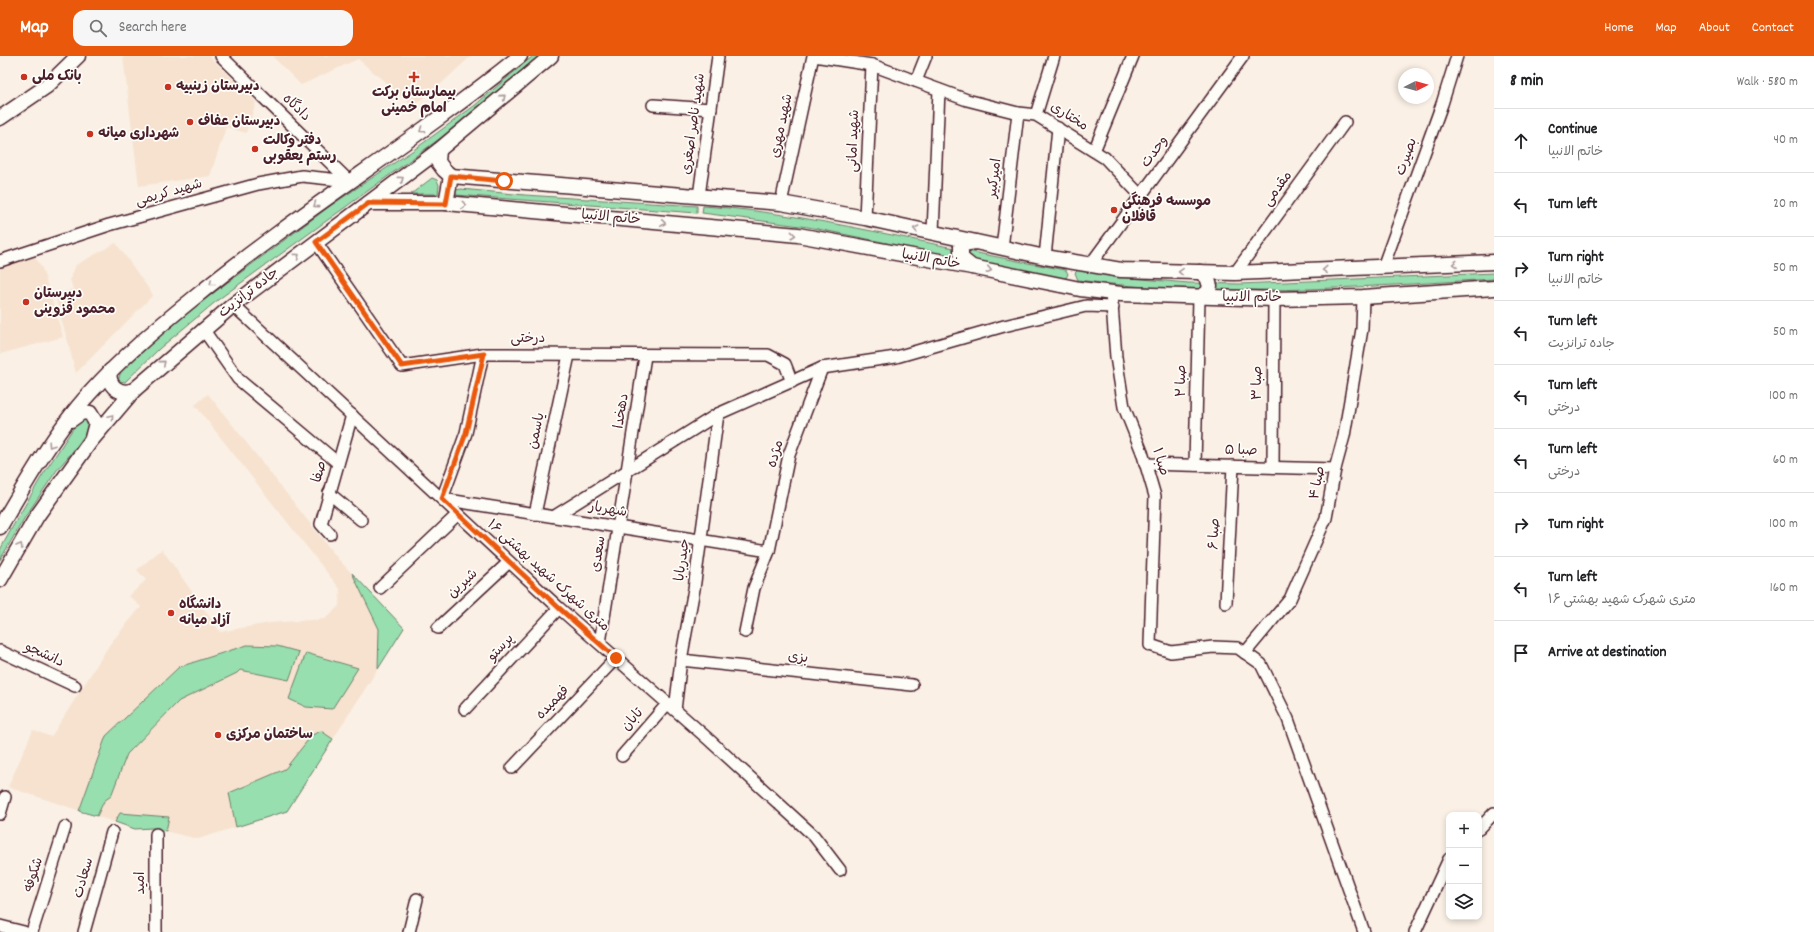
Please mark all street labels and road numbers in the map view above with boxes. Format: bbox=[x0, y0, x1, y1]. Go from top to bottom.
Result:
street label: شهید ناصر اصغری bbox=[677, 72, 711, 176]
street label: دادگاه bbox=[277, 90, 315, 126]
street label: شهید مهری bbox=[765, 92, 799, 160]
street label: مختاری bbox=[1046, 98, 1092, 136]
street label: شهید امانی bbox=[843, 109, 865, 173]
street label: وحدت bbox=[1136, 132, 1174, 172]
street label: بصيرت bbox=[1391, 135, 1423, 179]
street label: امیرکبیر bbox=[983, 157, 1007, 200]
street label: مقدمی bbox=[1258, 167, 1298, 211]
street label: شهید کریمی bbox=[133, 174, 205, 212]
street label: خاتم الانبیا bbox=[580, 205, 642, 231]
street label: خاتم الانبیا bbox=[900, 245, 962, 275]
street label: جاده ترانزیت bbox=[215, 263, 283, 323]
street label: خاتم الانبیا bbox=[1222, 288, 1282, 308]
street label: درختی bbox=[511, 329, 545, 349]
street label: صبا ۲ bbox=[1172, 365, 1192, 397]
street label: صبا ۳ bbox=[1248, 366, 1268, 400]
street label: دهخدا bbox=[609, 392, 635, 430]
street label: یاسمن bbox=[523, 411, 551, 451]
street label: مژده bbox=[763, 438, 789, 470]
street label: صبا ۵ bbox=[1224, 441, 1258, 461]
street label: صبا ۱ bbox=[1146, 446, 1174, 478]
street label: صفا bbox=[307, 459, 333, 485]
street label: صبا ۴ bbox=[1305, 465, 1331, 501]
street label: شهریار bbox=[587, 497, 628, 523]
street label: ۱۶ متری شهرک شهيد بهشتی bbox=[482, 515, 614, 637]
street label: صبا ۶ bbox=[1204, 518, 1226, 550]
street label: سعدی bbox=[586, 534, 612, 574]
street label: حیدربابا bbox=[670, 537, 696, 583]
street label: شیرین bbox=[443, 565, 483, 603]
street label: پرستو bbox=[482, 630, 519, 667]
street label: دانشجو bbox=[20, 637, 67, 673]
street label: بزی bbox=[787, 647, 809, 669]
street label: فهمیده bbox=[532, 681, 574, 725]
street label: تابان bbox=[617, 703, 649, 736]
street label: شکوفه bbox=[19, 855, 49, 895]
street label: سعادت bbox=[69, 855, 99, 901]
street label: امید bbox=[131, 872, 151, 894]

